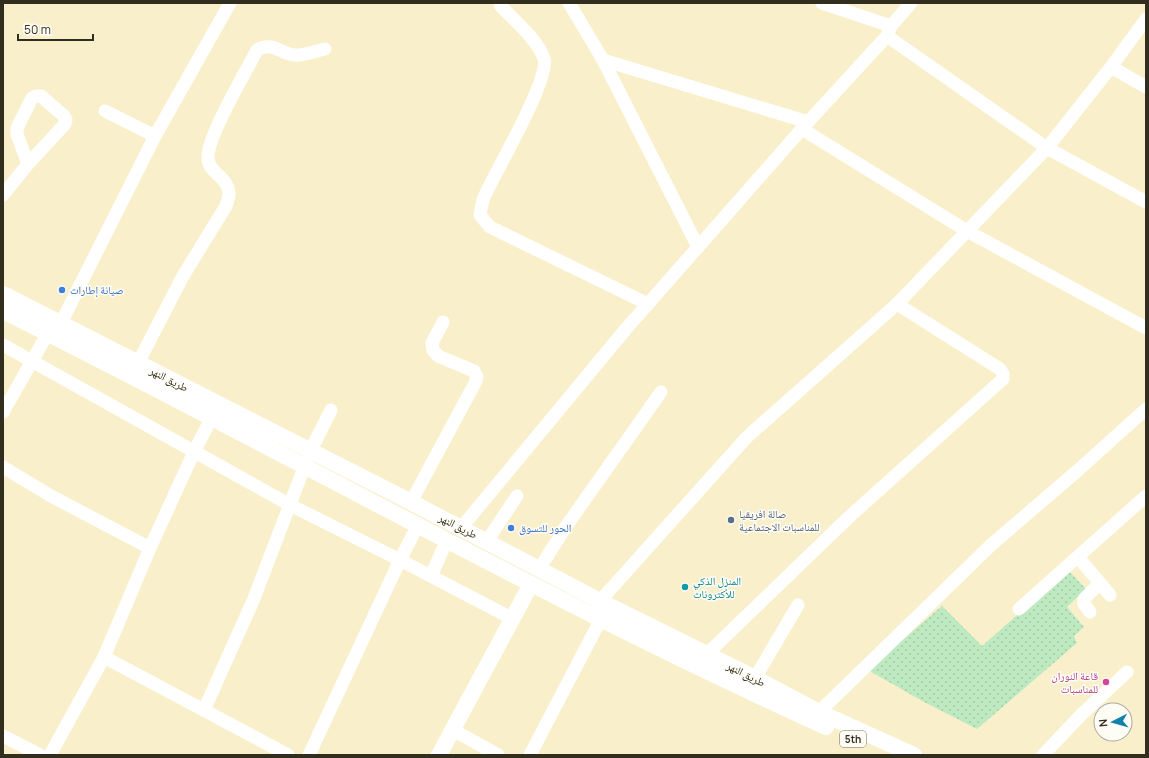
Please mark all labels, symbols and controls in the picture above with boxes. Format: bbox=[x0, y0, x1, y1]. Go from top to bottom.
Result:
scale bar bbox=[18, 16, 93, 42]
text: 50 m bbox=[24, 21, 51, 38]
place label: صيانة إطارات bbox=[70, 282, 124, 298]
marker: صيانة إطارات bbox=[57, 285, 67, 295]
street label: طريق النهر bbox=[146, 362, 191, 395]
place label: صالة افريقيا للمناسبات الاجتماعية bbox=[739, 506, 820, 534]
street label: طريق النهر bbox=[435, 509, 480, 542]
marker: صالة افريقيا للمناسبات الاجتماعية bbox=[726, 515, 736, 525]
place label: الحور للتسوق bbox=[519, 520, 571, 535]
marker: الحور للتسوق bbox=[506, 523, 516, 533]
place label: المنزل الذكي للأكترونات bbox=[693, 573, 741, 601]
marker: المنزل الذكي للأكترونات bbox=[680, 582, 690, 592]
street label: طريق النهر bbox=[723, 657, 768, 690]
place label: قاعة النوران للمناسبات bbox=[1051, 668, 1098, 696]
marker: قاعة النوران للمناسبات bbox=[1101, 677, 1111, 687]
north arrow bbox=[1093, 702, 1133, 742]
text: N bbox=[1095, 718, 1110, 728]
road number: 5th bbox=[840, 731, 866, 747]

